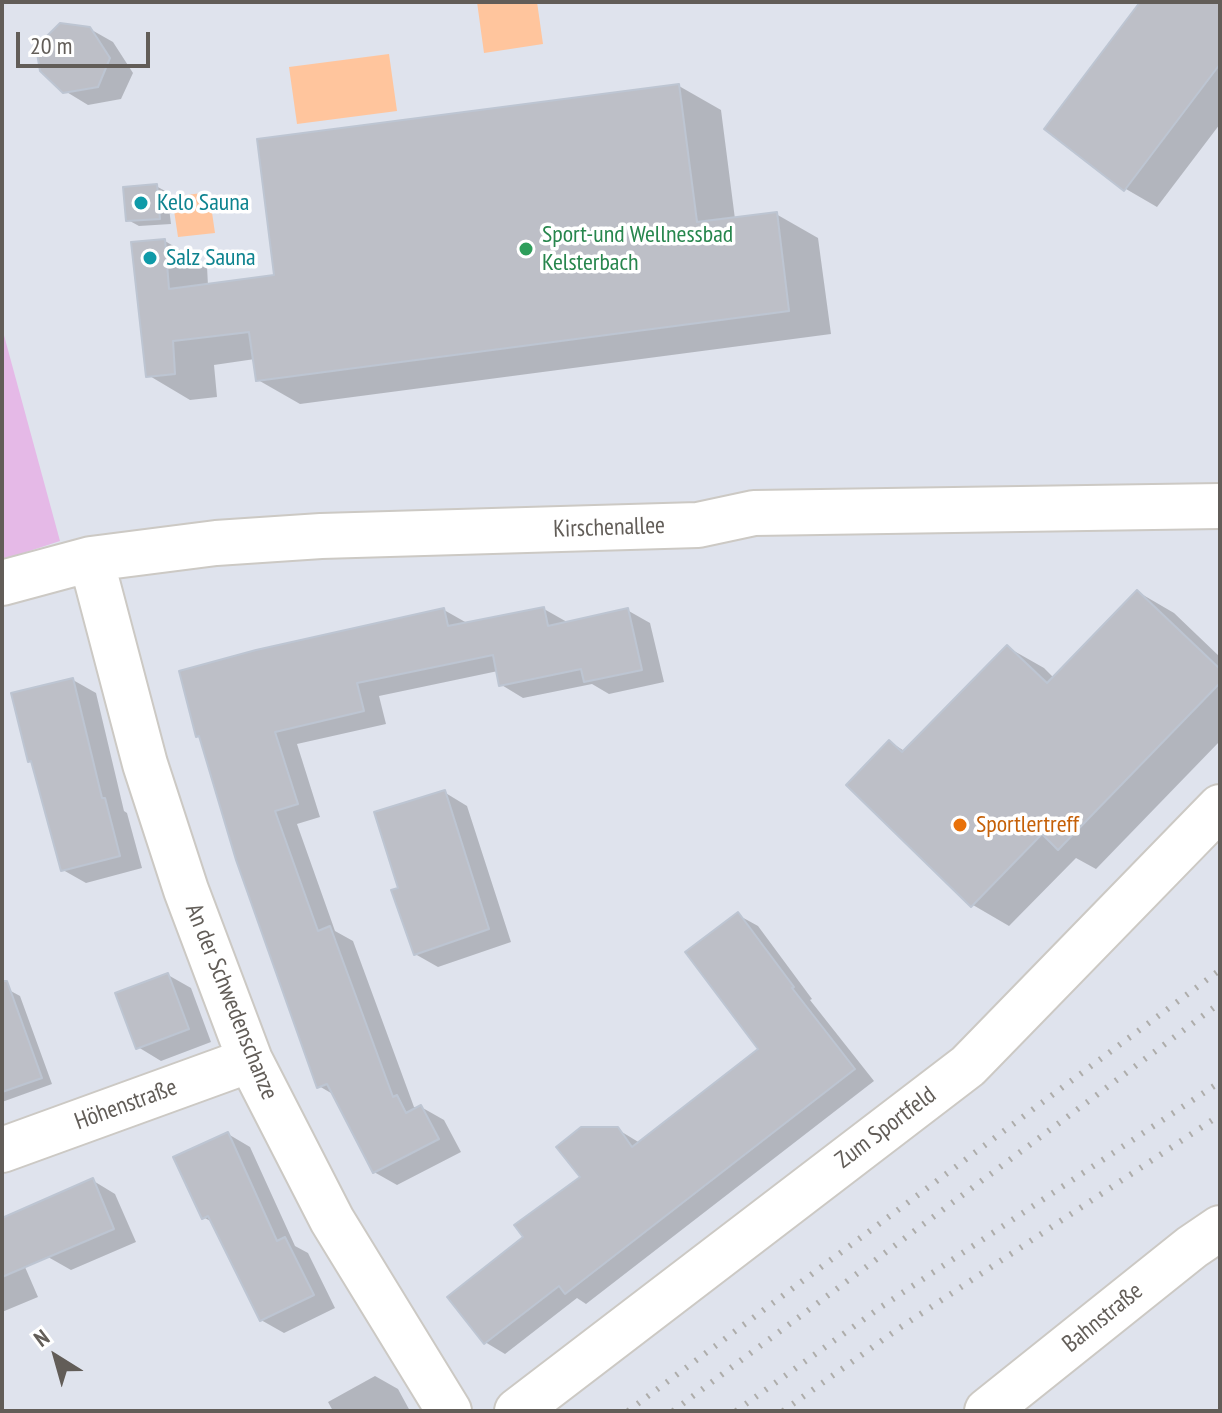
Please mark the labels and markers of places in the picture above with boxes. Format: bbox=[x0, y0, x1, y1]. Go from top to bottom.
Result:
place label: Kelo Sauna bbox=[157, 189, 249, 217]
marker: Kelo Sauna bbox=[132, 194, 150, 212]
place label: Sport-und Wellnessbad Kelsterbach bbox=[542, 221, 733, 277]
marker: Sport-und Wellnessbad Kelsterbach bbox=[517, 240, 535, 258]
place label: Salz Sauna bbox=[166, 244, 256, 272]
marker: Salz Sauna bbox=[141, 249, 159, 267]
place label: Sportlertreff bbox=[976, 811, 1079, 839]
marker: Sportlertreff bbox=[951, 816, 969, 834]

